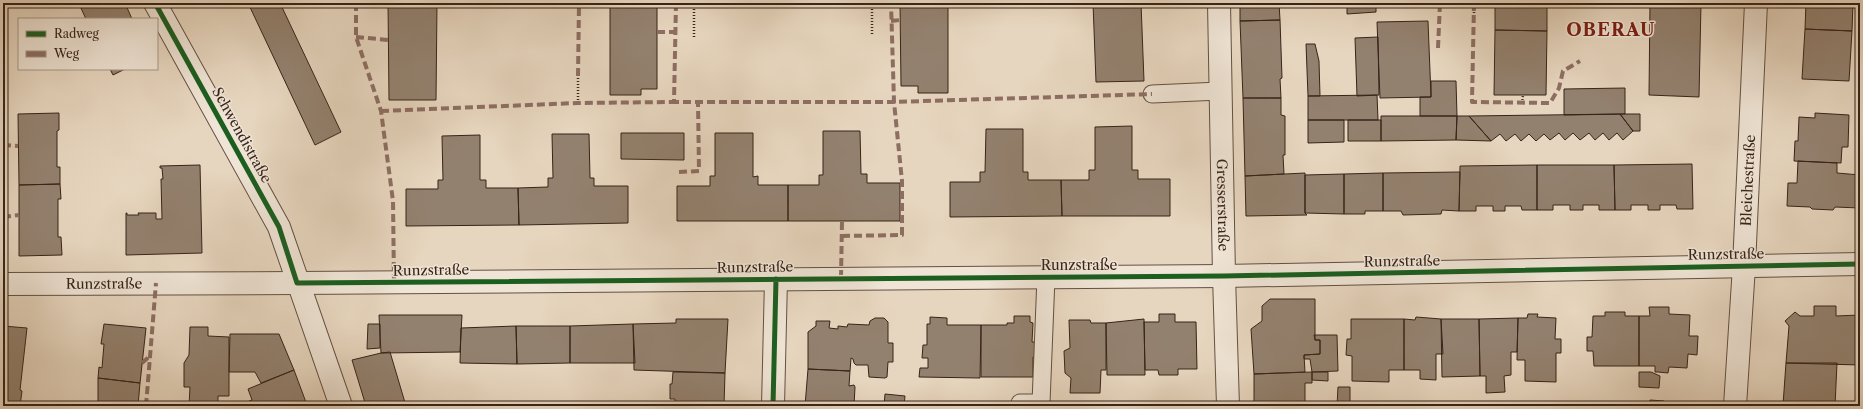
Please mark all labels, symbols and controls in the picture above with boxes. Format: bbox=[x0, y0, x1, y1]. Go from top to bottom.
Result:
legend bbox=[18, 18, 158, 70]
district label: OBERAU bbox=[1566, 19, 1656, 41]
text: Radweg bbox=[54, 26, 100, 41]
text: Weg bbox=[53, 46, 80, 61]
street label: Schwendistraße bbox=[208, 84, 276, 186]
street label: Bleichestraße bbox=[1737, 134, 1759, 227]
street label: Gresserstraße bbox=[1213, 159, 1233, 252]
street label: Runzstraße bbox=[1688, 244, 1765, 264]
street label: Runzstraße bbox=[1364, 251, 1441, 271]
street label: Runzstraße bbox=[1041, 256, 1117, 274]
street label: Runzstraße bbox=[717, 257, 794, 277]
street label: Runzstraße bbox=[393, 260, 470, 280]
street label: Runzstraße bbox=[66, 275, 142, 293]

